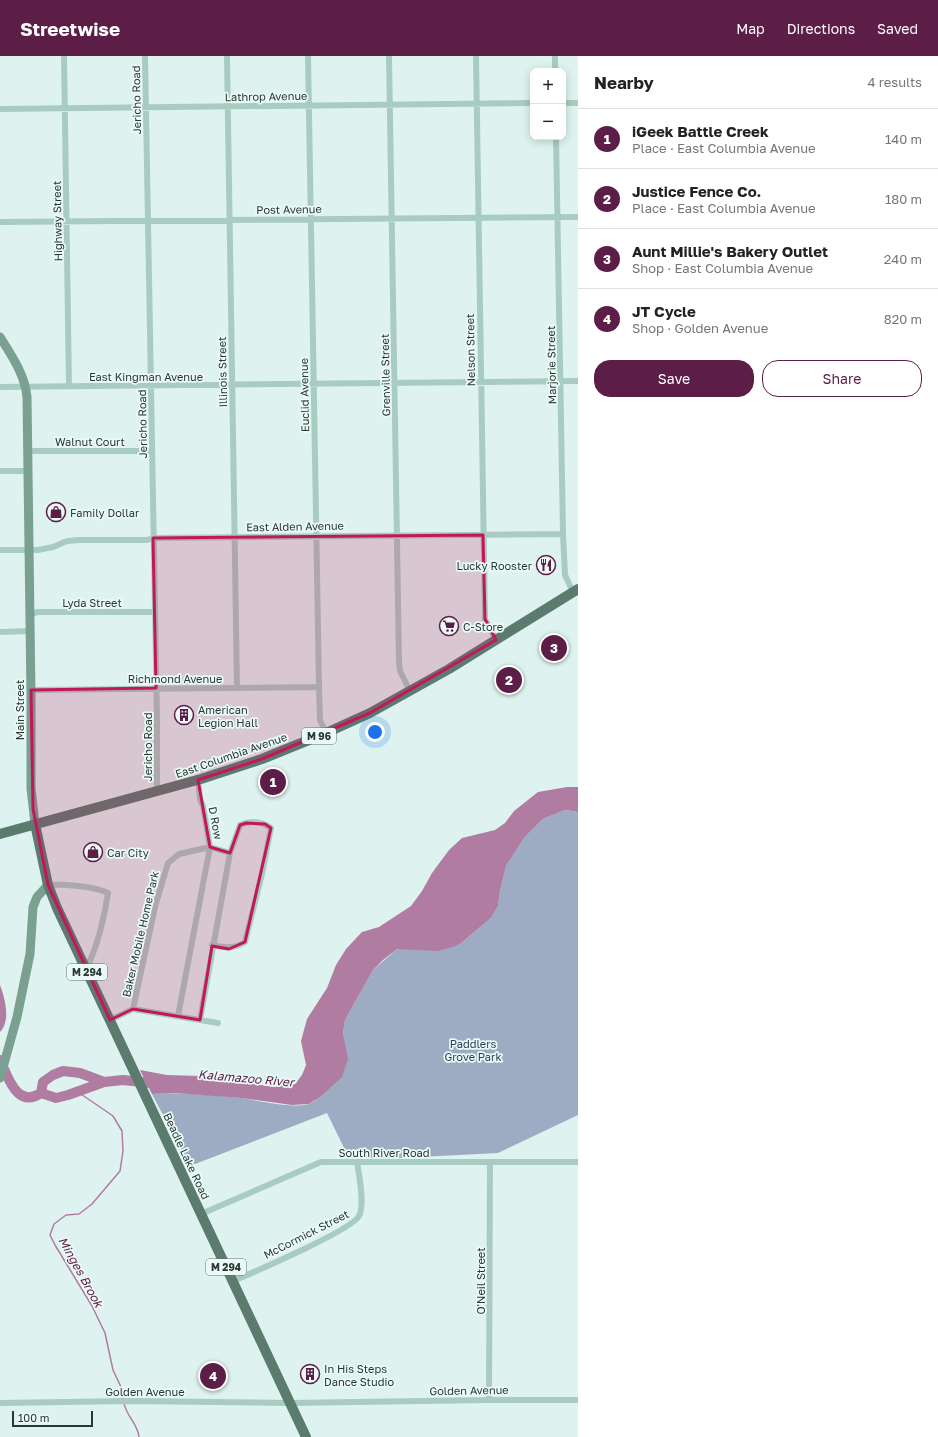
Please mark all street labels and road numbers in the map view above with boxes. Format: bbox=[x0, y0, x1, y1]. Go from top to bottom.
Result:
street label: Jericho Road bbox=[129, 65, 143, 135]
street label: Lathrop Avenue bbox=[225, 89, 307, 103]
street label: Highway Street bbox=[50, 180, 64, 262]
street label: Post Avenue bbox=[256, 202, 322, 216]
street label: Nelson Street bbox=[463, 314, 477, 386]
street label: Marjorie Street bbox=[544, 326, 558, 404]
street label: Grenville Street bbox=[378, 334, 392, 416]
street label: Illinois Street bbox=[215, 336, 229, 408]
street label: Euclid Avenue bbox=[297, 358, 311, 432]
street label: East Kingman Avenue bbox=[89, 370, 203, 383]
street label: Jericho Road bbox=[135, 389, 149, 459]
street label: Walnut Court bbox=[55, 435, 125, 448]
street label: East Alden Avenue bbox=[246, 519, 344, 533]
street label: Lyda Street bbox=[62, 596, 122, 609]
street label: Richmond Avenue bbox=[128, 672, 222, 685]
street label: Main Street bbox=[13, 680, 26, 740]
street label: Jericho Road bbox=[141, 713, 154, 781]
road number: M 96 bbox=[302, 728, 336, 744]
street label: East Columbia Avenue bbox=[173, 730, 289, 780]
street label: D Row bbox=[206, 805, 226, 841]
street label: Baker Mobile Home Park bbox=[119, 870, 161, 998]
road number: M 294 bbox=[67, 964, 107, 980]
street label: Beadle Lake Road bbox=[161, 1111, 213, 1201]
street label: South River Road bbox=[339, 1146, 429, 1159]
street label: McCormick Street bbox=[261, 1207, 351, 1261]
street label: O'Neil Street bbox=[474, 1247, 487, 1315]
road number: M 294 bbox=[206, 1259, 246, 1275]
street label: Golden Avenue bbox=[429, 1383, 509, 1397]
street label: Golden Avenue bbox=[105, 1385, 185, 1398]

